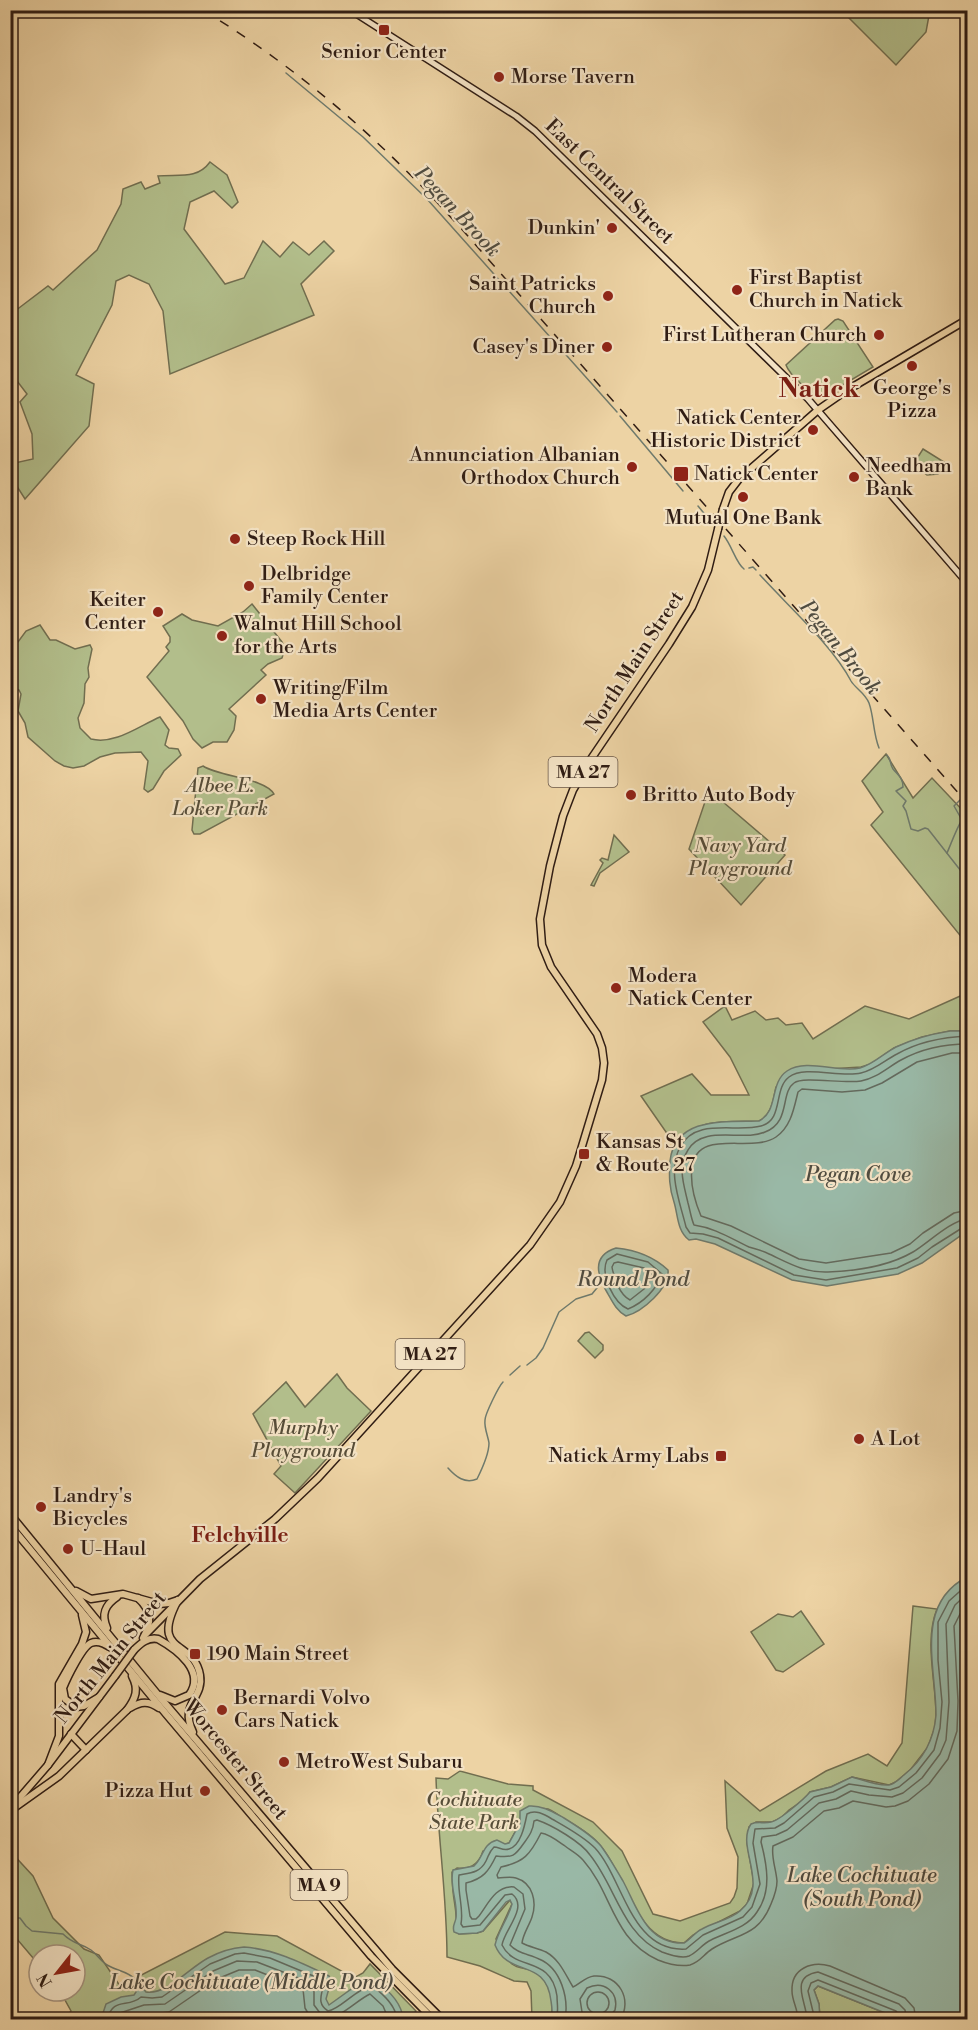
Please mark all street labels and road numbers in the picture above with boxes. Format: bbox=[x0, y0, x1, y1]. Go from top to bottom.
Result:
street label: East Central Street bbox=[539, 114, 679, 250]
street label: North Main Street bbox=[580, 587, 690, 737]
road number: MA 27 bbox=[548, 757, 618, 787]
road number: MA 27 bbox=[396, 1339, 464, 1369]
street label: North Main Street bbox=[50, 1587, 172, 1729]
street label: Worcester Street bbox=[177, 1694, 293, 1825]
road number: MA 9 bbox=[290, 1870, 348, 1900]

